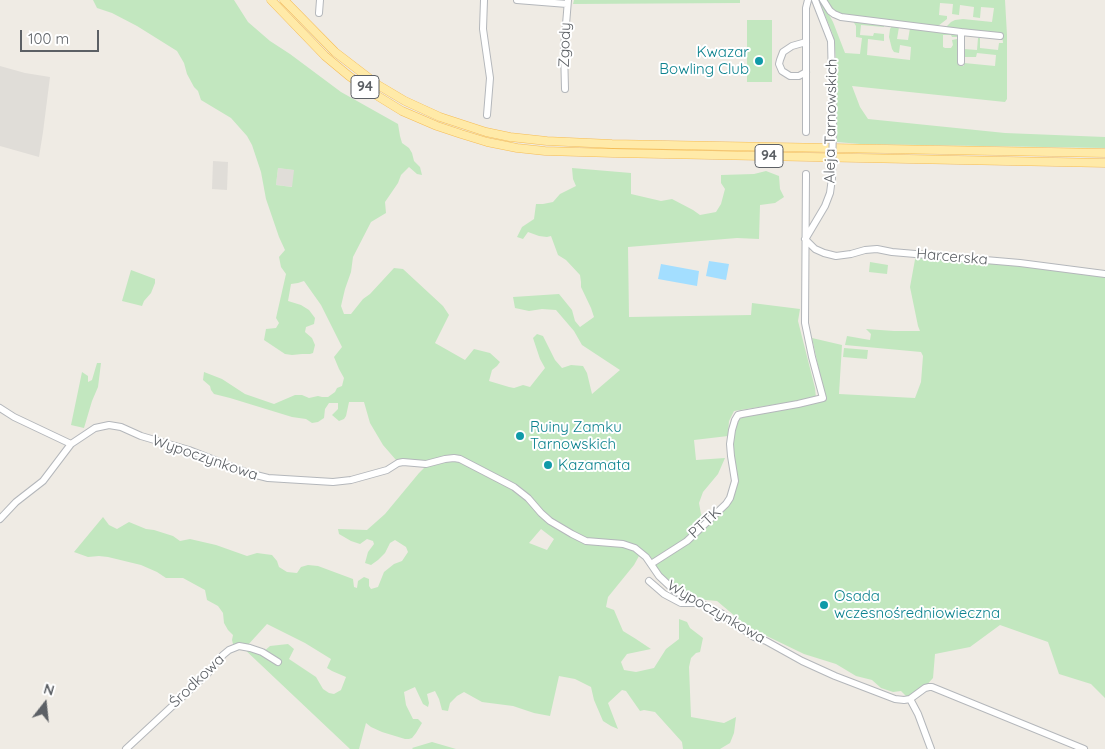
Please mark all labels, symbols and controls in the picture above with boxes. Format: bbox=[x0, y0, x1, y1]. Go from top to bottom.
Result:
scale bar bbox=[22, 20, 101, 52]
street label: Zgody bbox=[555, 22, 575, 68]
text: 100 m bbox=[28, 29, 69, 48]
place label: Kwazar Bowling Club bbox=[659, 43, 749, 78]
marker: Kwazar Bowling Club bbox=[753, 55, 765, 67]
street label: Aleja Tarnowskich bbox=[821, 59, 841, 183]
road number: 94 bbox=[351, 75, 379, 98]
road number: 94 bbox=[755, 144, 783, 168]
street label: Harcerska bbox=[916, 245, 988, 269]
place label: Ruiny Zamku Tarnowskich bbox=[530, 418, 622, 453]
marker: Ruiny Zamku Tarnowskich bbox=[514, 430, 526, 442]
street label: Wypoczynkowa bbox=[150, 432, 260, 484]
place label: Kazamata bbox=[558, 456, 630, 474]
marker: Kazamata bbox=[542, 459, 554, 471]
street label: PTTK bbox=[685, 504, 725, 542]
street label: Wypoczynkowa bbox=[664, 577, 768, 647]
place label: Osada wczesnośredniowieczna bbox=[834, 587, 1000, 622]
marker: Osada wczesnośredniowieczna bbox=[818, 599, 830, 611]
street label: Środkowa bbox=[166, 650, 228, 712]
north arrow bbox=[20, 679, 70, 729]
text: N bbox=[42, 680, 57, 700]

